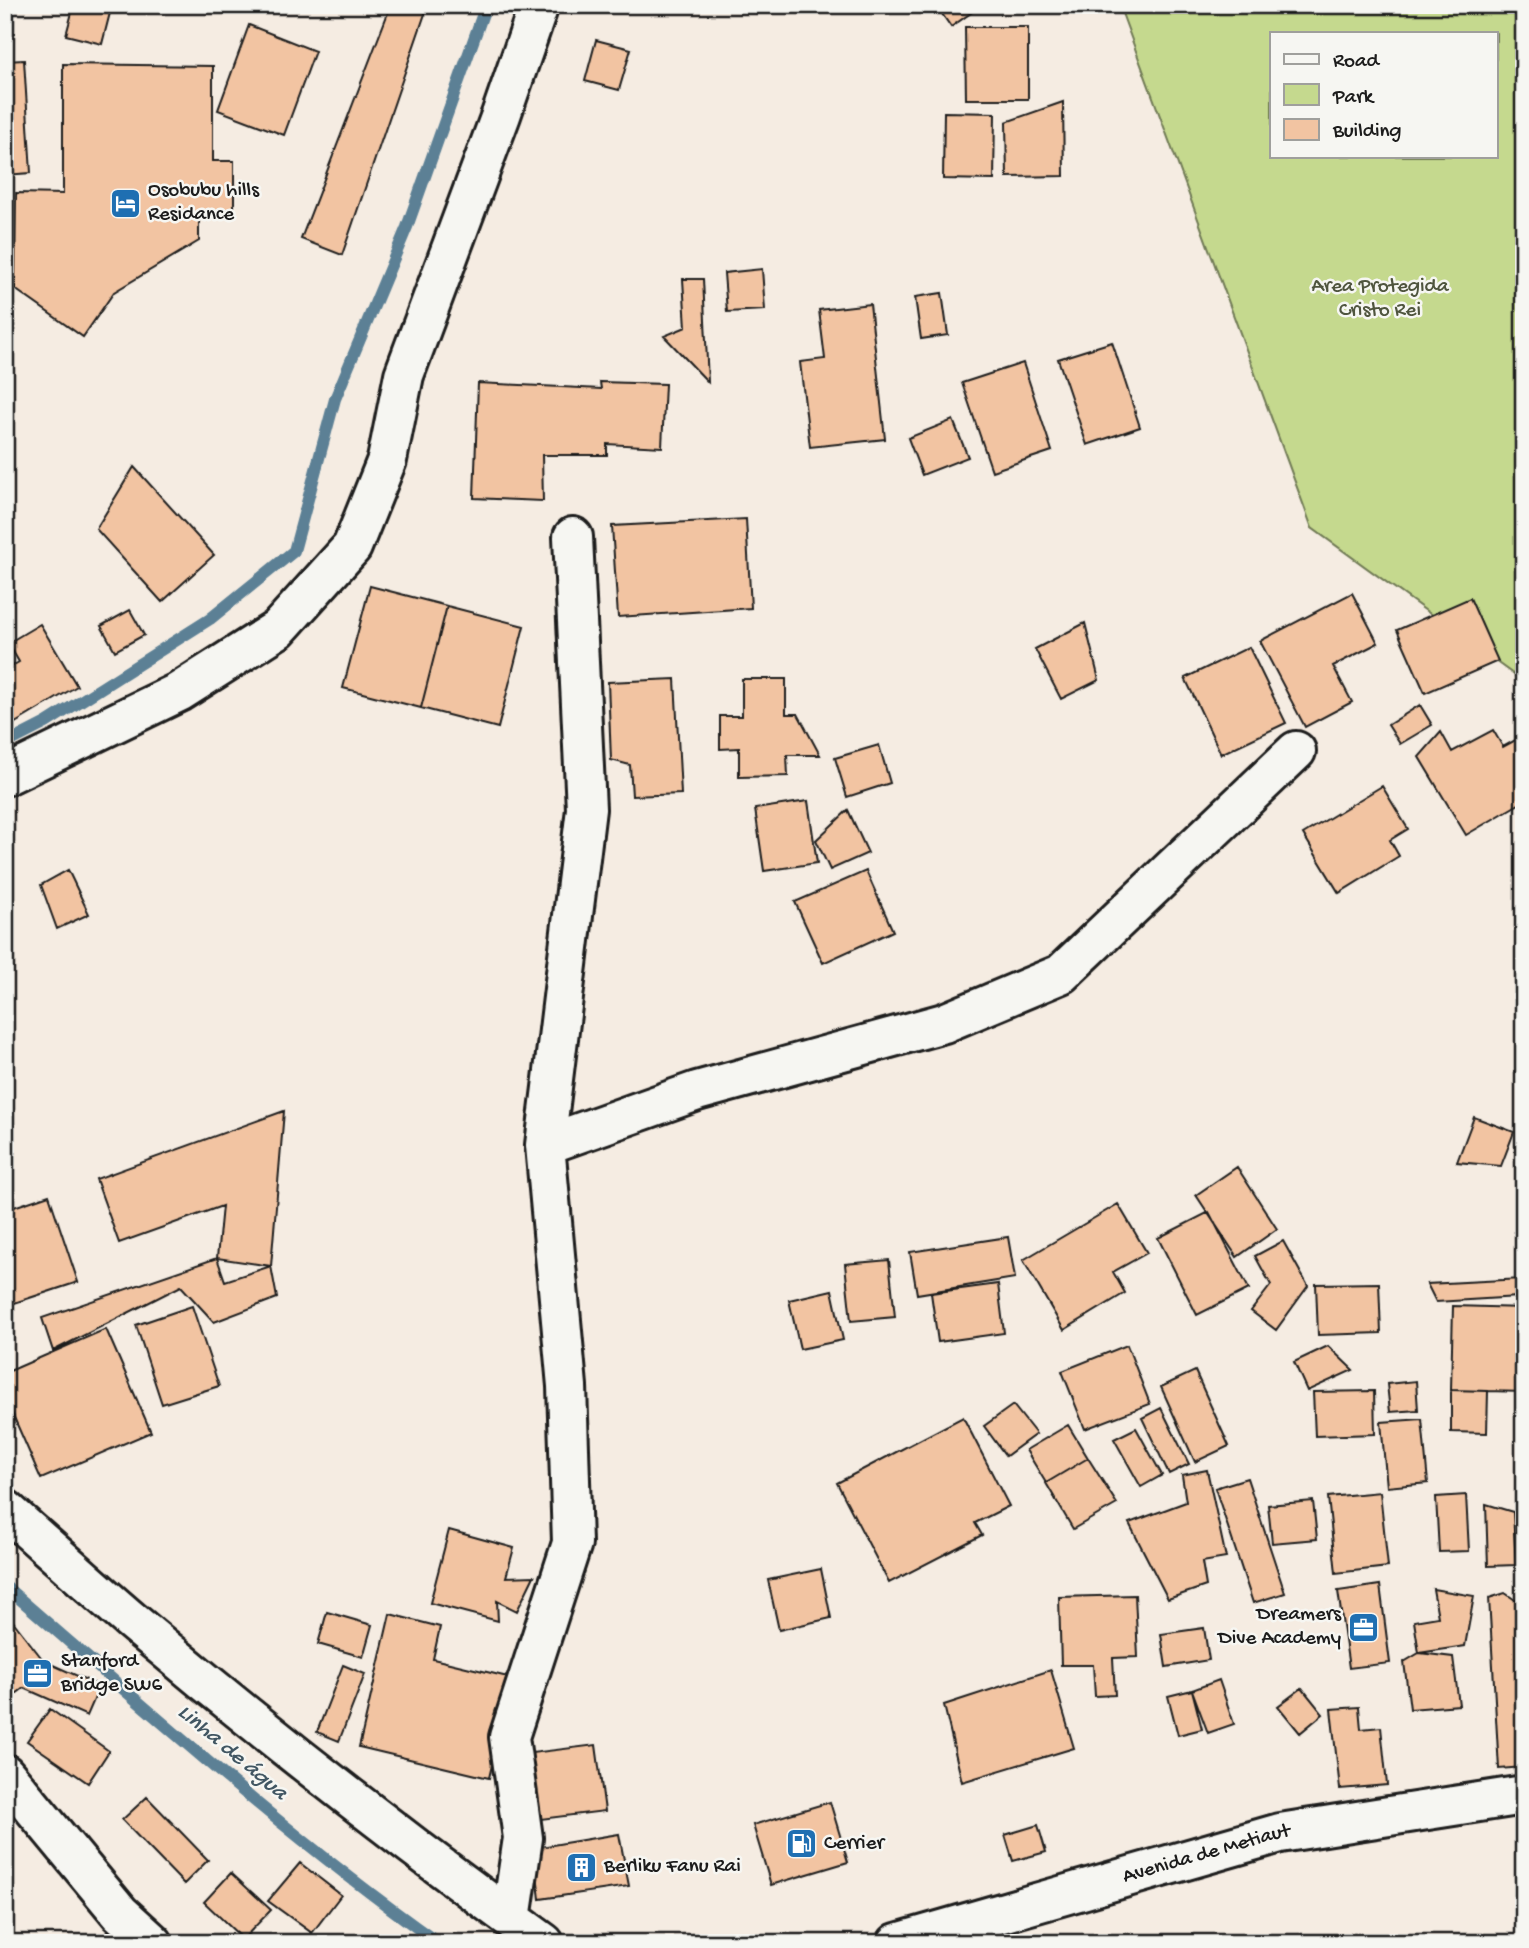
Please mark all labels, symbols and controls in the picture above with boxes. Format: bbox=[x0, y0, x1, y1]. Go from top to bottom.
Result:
legend bbox=[1270, 32, 1498, 158]
text: Road bbox=[1333, 50, 1381, 75]
text: Park bbox=[1332, 86, 1376, 111]
text: Building bbox=[1332, 120, 1402, 145]
place label: Osobubu hills Residance bbox=[148, 179, 260, 228]
hotel icon: Osobubu hills Residance bbox=[108, 186, 142, 220]
park label: Area Protegida Cristo Rei bbox=[1311, 275, 1450, 324]
place label: Dreamers Dive Academy bbox=[1216, 1603, 1342, 1652]
office icon: Dreamers Dive Academy bbox=[1347, 1610, 1381, 1644]
place label: Stanford Bridge SW6 bbox=[60, 1650, 162, 1699]
office icon: Stanford Bridge SW6 bbox=[21, 1657, 55, 1691]
water label: Linha de água bbox=[172, 1699, 293, 1808]
street label: Avenida de Metiaut bbox=[1120, 1819, 1294, 1890]
fuel station icon: Cerrier bbox=[784, 1827, 818, 1861]
place label: Cerrier bbox=[824, 1832, 885, 1857]
building icon: Berliku Fanu Rai bbox=[564, 1850, 598, 1884]
place label: Berliku Fanu Rai bbox=[603, 1855, 741, 1880]

